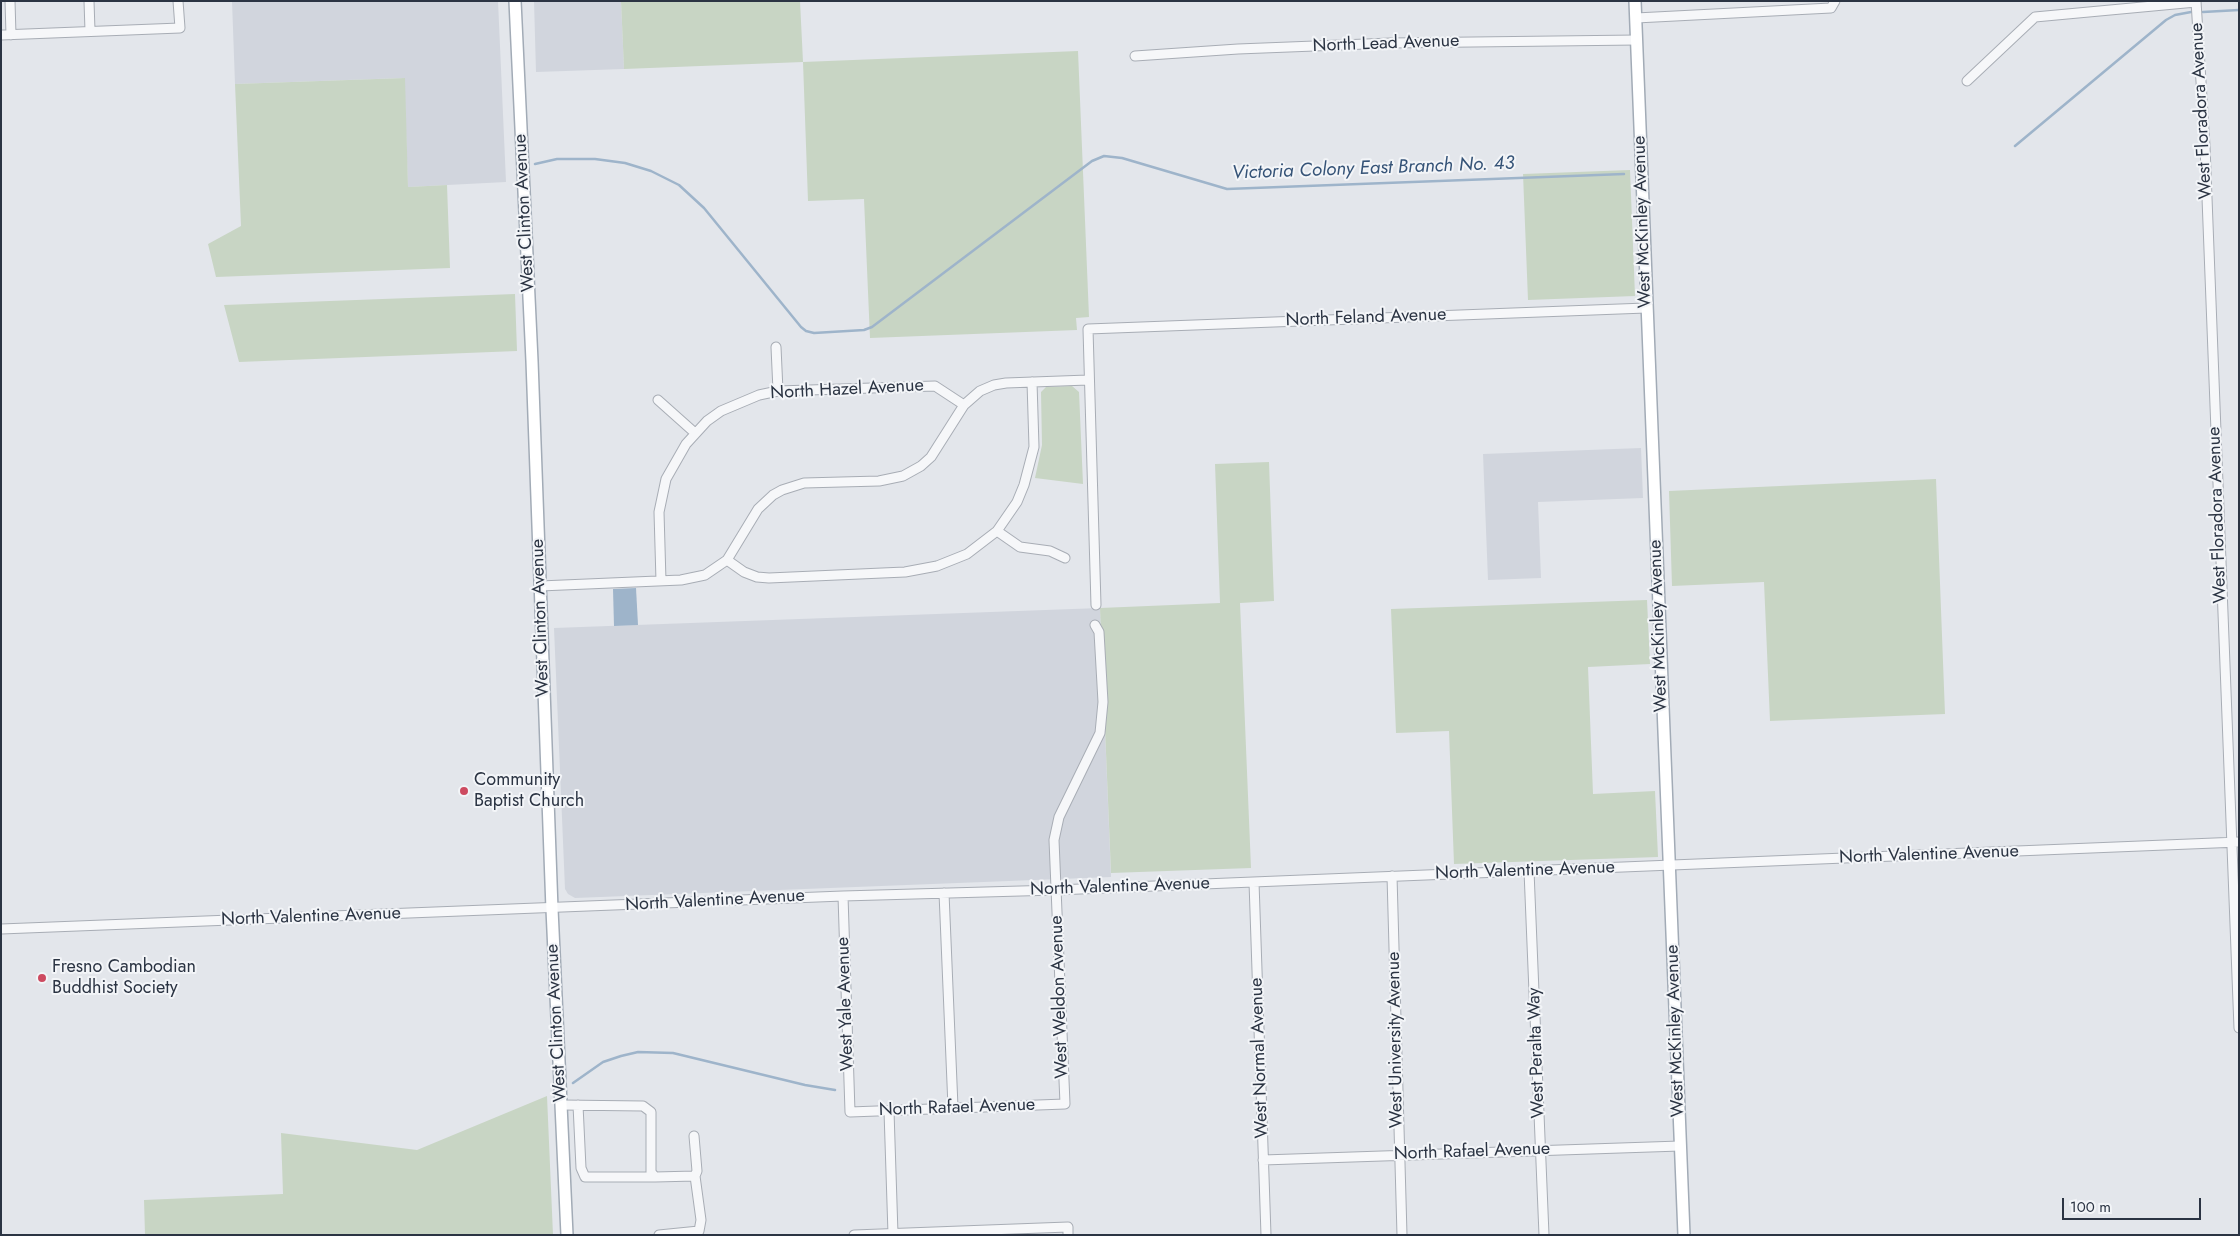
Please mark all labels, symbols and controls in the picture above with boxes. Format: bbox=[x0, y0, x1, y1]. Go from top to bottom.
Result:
street label: West Floradora Avenue bbox=[2187, 22, 2217, 200]
street label: North Lead Avenue bbox=[1312, 31, 1460, 57]
street label: West Clinton Avenue bbox=[510, 133, 540, 293]
street label: West McKinley Avenue bbox=[1629, 135, 1657, 309]
water label: Victoria Colony East Branch No. 43 bbox=[1231, 153, 1515, 185]
street label: North Feland Avenue bbox=[1285, 304, 1447, 332]
street label: North Hazel Avenue bbox=[770, 375, 924, 405]
street label: West Floradora Avenue bbox=[2204, 426, 2232, 604]
street label: West Clinton Avenue bbox=[527, 539, 555, 697]
street label: West McKinley Avenue bbox=[1645, 539, 1673, 713]
place label: Community Baptist Church bbox=[474, 770, 584, 812]
marker: Community Baptist Church bbox=[458, 785, 470, 797]
street label: North Valentine Avenue bbox=[1839, 841, 2019, 869]
street label: North Valentine Avenue bbox=[1435, 857, 1615, 885]
street label: North Valentine Avenue bbox=[1030, 873, 1210, 901]
street label: North Valentine Avenue bbox=[625, 886, 805, 916]
street label: North Valentine Avenue bbox=[221, 903, 401, 931]
street label: West Weldon Avenue bbox=[1046, 915, 1074, 1079]
street label: West Yale Avenue bbox=[833, 936, 859, 1072]
street label: West Clinton Avenue bbox=[542, 943, 572, 1103]
street label: West McKinley Avenue bbox=[1662, 944, 1690, 1118]
street label: West University Avenue bbox=[1384, 951, 1408, 1129]
place label: Fresno Cambodian Buddhist Society bbox=[52, 957, 196, 1000]
marker: Fresno Cambodian Buddhist Society bbox=[36, 972, 48, 984]
street label: West Normal Avenue bbox=[1246, 977, 1274, 1139]
street label: West Peralta Way bbox=[1524, 987, 1550, 1119]
street label: North Rafael Avenue bbox=[878, 1094, 1036, 1122]
street label: North Rafael Avenue bbox=[1393, 1138, 1551, 1166]
scale bar bbox=[2065, 1188, 2204, 1220]
text: 100 m bbox=[2070, 1196, 2111, 1218]

